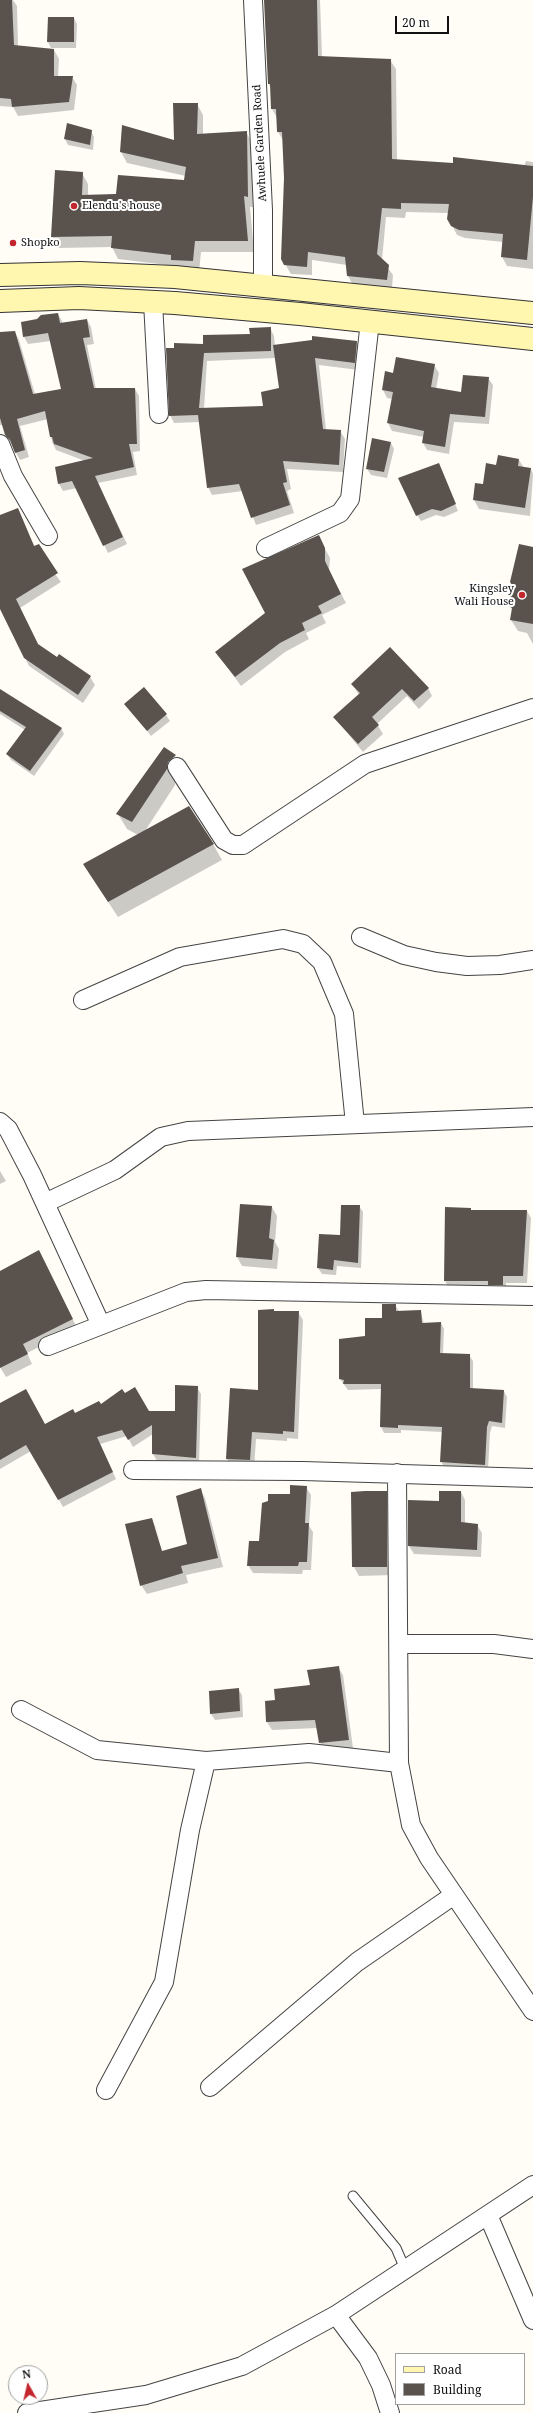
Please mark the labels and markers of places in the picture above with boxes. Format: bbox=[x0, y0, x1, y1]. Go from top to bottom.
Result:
place label: Elendu's house bbox=[82, 199, 160, 213]
marker: Elendu's house bbox=[69, 201, 79, 211]
place label: Shopko bbox=[21, 236, 60, 250]
marker: Shopko bbox=[8, 238, 18, 248]
place label: Kingsley Wali House bbox=[454, 582, 514, 608]
marker: Kingsley Wali House bbox=[517, 590, 527, 600]

